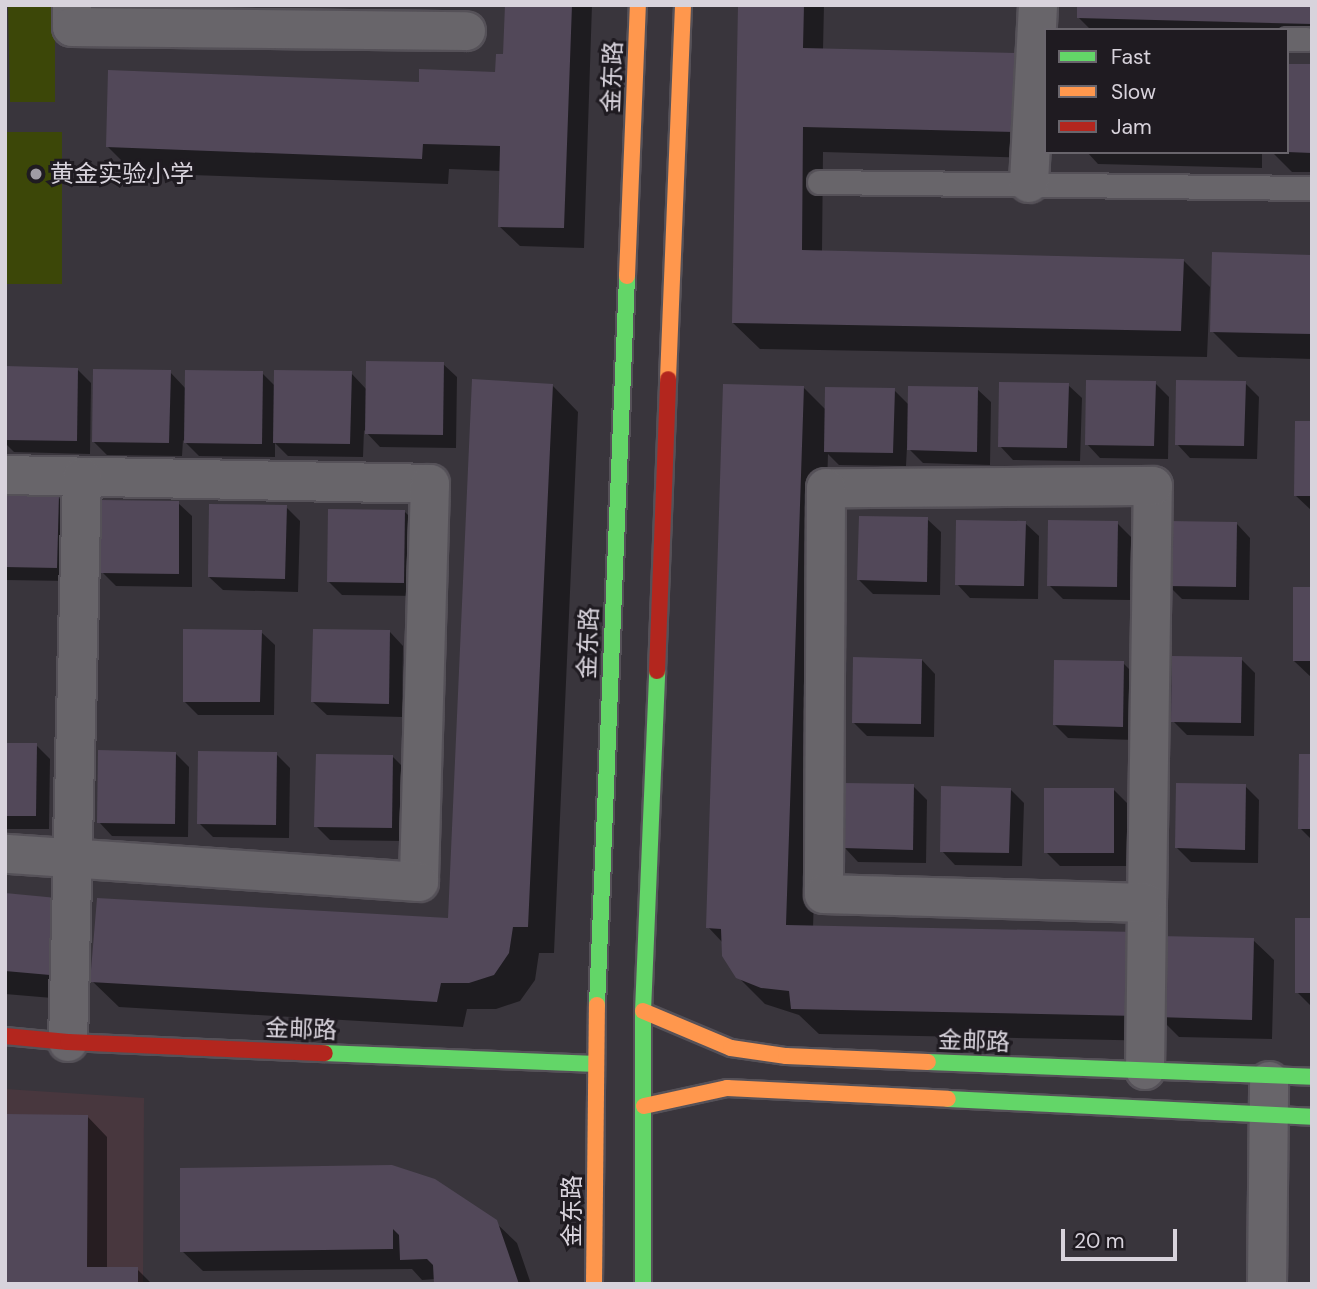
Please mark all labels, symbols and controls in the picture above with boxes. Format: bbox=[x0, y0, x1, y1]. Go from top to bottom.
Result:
legend bbox=[1044, 28, 1289, 154]
street label: 金东路 bbox=[596, 41, 628, 113]
text: Fast bbox=[1111, 43, 1151, 71]
text: Slow bbox=[1111, 78, 1156, 106]
text: Jam bbox=[1111, 113, 1152, 141]
place label: 黄金实验小学 bbox=[50, 160, 194, 188]
marker: 黄金实验小学 bbox=[28, 166, 44, 182]
street label: 金东路 bbox=[572, 607, 604, 679]
street label: 金邮路 bbox=[265, 1013, 337, 1045]
street label: 金邮路 bbox=[938, 1025, 1010, 1057]
street label: 金东路 bbox=[558, 1175, 586, 1247]
scale bar bbox=[1065, 1216, 1180, 1260]
text: 20 m bbox=[1074, 1227, 1125, 1255]

